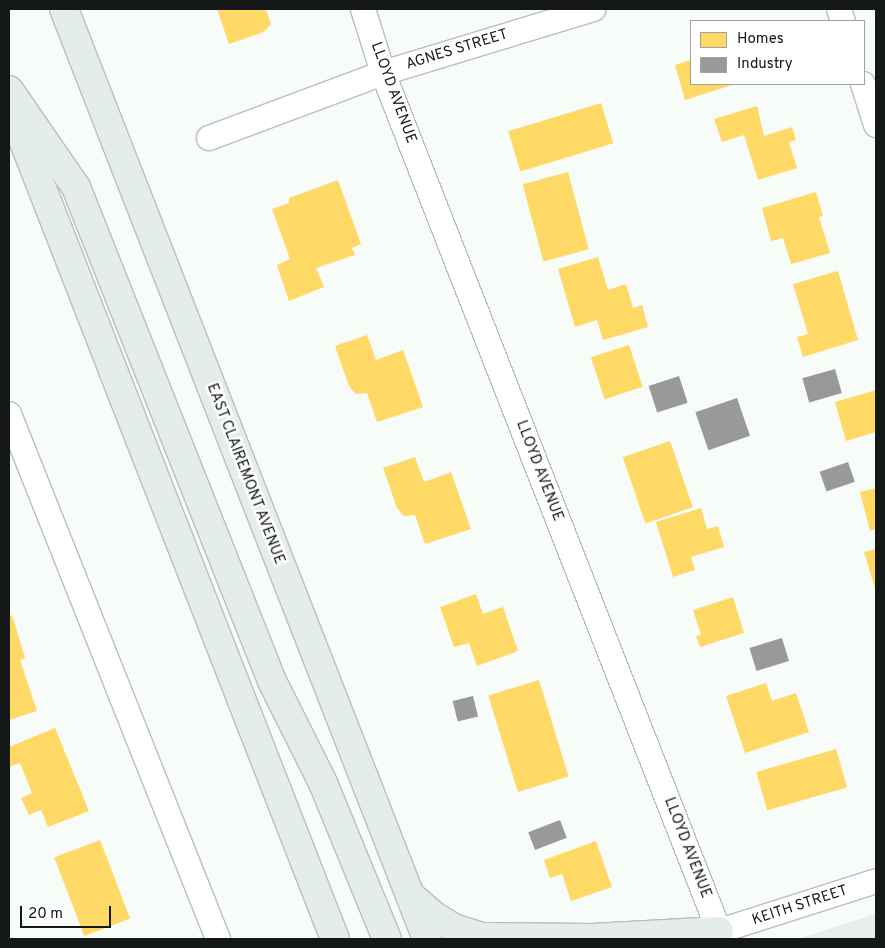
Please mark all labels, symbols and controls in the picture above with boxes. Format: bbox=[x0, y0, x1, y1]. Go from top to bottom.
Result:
legend bbox=[690, 20, 865, 85]
street label: AGNES STREET bbox=[404, 26, 510, 74]
text: Homes bbox=[737, 30, 784, 49]
street label: LLOYD AVENUE bbox=[366, 40, 420, 146]
text: Industry bbox=[737, 55, 793, 74]
street label: EAST CLAIREMONT AVENUE bbox=[202, 380, 288, 568]
street label: LLOYD AVENUE bbox=[511, 418, 567, 524]
street label: LLOYD AVENUE bbox=[659, 795, 715, 901]
street label: KEITH STREET bbox=[750, 882, 850, 930]
scale bar bbox=[22, 896, 114, 928]
text: 20 m bbox=[28, 905, 63, 924]

